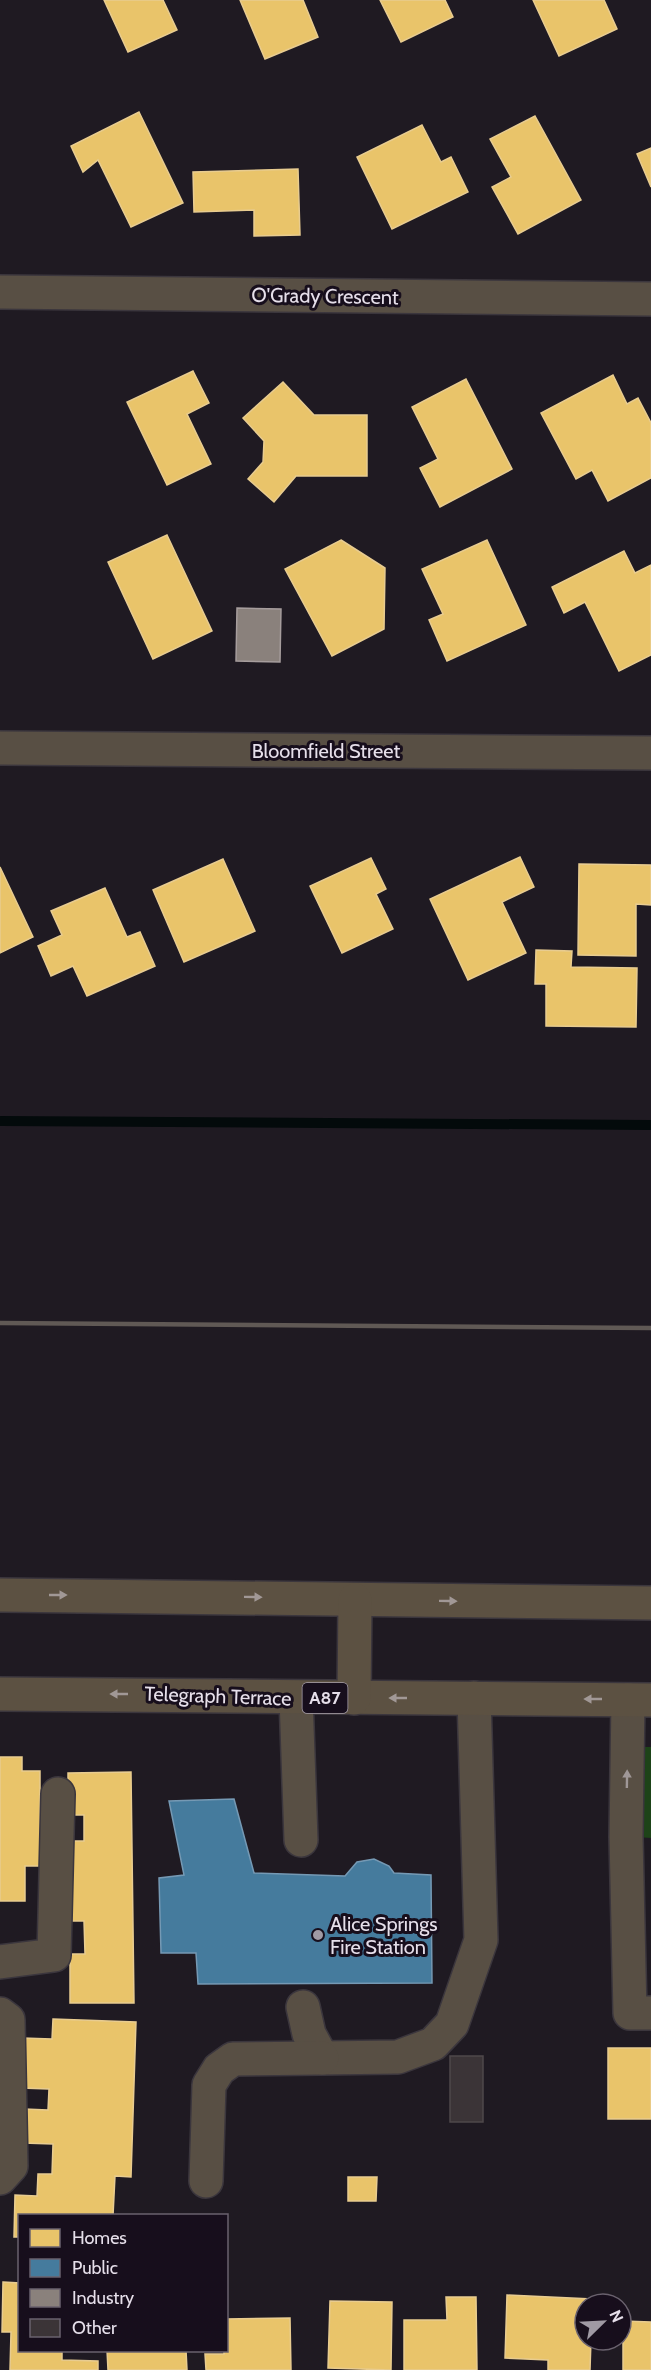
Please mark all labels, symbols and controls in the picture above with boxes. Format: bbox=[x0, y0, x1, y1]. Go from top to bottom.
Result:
street label: O'Grady Crescent bbox=[251, 283, 399, 309]
street label: Bloomfield Street bbox=[252, 739, 401, 763]
one-way arrow bbox=[49, 1590, 68, 1600]
one-way arrow bbox=[244, 1593, 263, 1602]
one-way arrow bbox=[439, 1596, 458, 1606]
street label: Telegraph Terrace bbox=[144, 1681, 292, 1711]
road number: A87 bbox=[302, 1683, 348, 1713]
one-way arrow bbox=[109, 1689, 128, 1699]
one-way arrow bbox=[388, 1693, 407, 1703]
one-way arrow bbox=[583, 1694, 602, 1704]
one-way arrow bbox=[622, 1769, 632, 1788]
place label: Alice Springs Fire Station bbox=[330, 1912, 438, 1959]
marker: Alice Springs Fire Station bbox=[311, 1928, 325, 1942]
legend bbox=[18, 2214, 228, 2352]
text: Homes bbox=[72, 2227, 127, 2249]
text: Public bbox=[72, 2257, 118, 2279]
text: Industry bbox=[72, 2287, 134, 2309]
north arrow bbox=[573, 2292, 633, 2352]
text: N bbox=[605, 2307, 627, 2325]
text: Other bbox=[72, 2317, 117, 2339]

